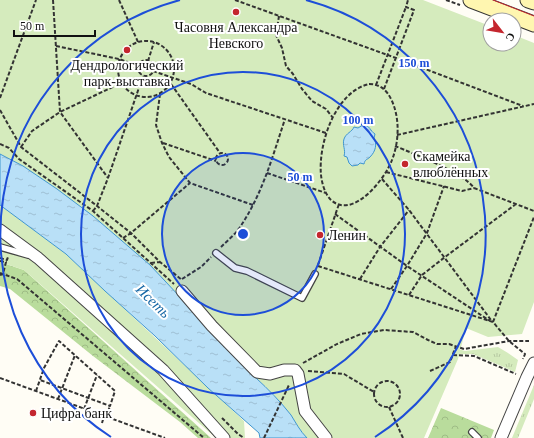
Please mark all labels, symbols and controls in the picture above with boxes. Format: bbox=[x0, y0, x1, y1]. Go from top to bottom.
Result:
marker: Часовня Александра Невского bbox=[231, 7, 241, 17]
scale bar bbox=[14, 12, 95, 38]
north arrow bbox=[482, 12, 522, 52]
text: 50 m bbox=[20, 19, 45, 33]
place label: Часовня Александра Невского bbox=[175, 20, 298, 51]
text: С bbox=[503, 31, 518, 44]
marker: Дендрологический парк-выставка bbox=[122, 45, 132, 55]
text: 150 m bbox=[399, 56, 430, 70]
place label: Дендрологический парк-выставка bbox=[70, 58, 184, 89]
text: 100 m bbox=[343, 113, 374, 127]
place label: Скамейка влюблённых bbox=[413, 149, 488, 180]
marker: Скамейка влюблённых bbox=[400, 159, 410, 169]
text: 50 m bbox=[288, 170, 313, 184]
centre of rings bbox=[236, 227, 250, 241]
place label: Ленин bbox=[328, 228, 367, 243]
marker: Ленин bbox=[315, 230, 325, 240]
water label: Исеть bbox=[132, 280, 174, 321]
place label: Цифра банк bbox=[41, 406, 112, 421]
marker: Цифра банк bbox=[28, 408, 38, 418]

